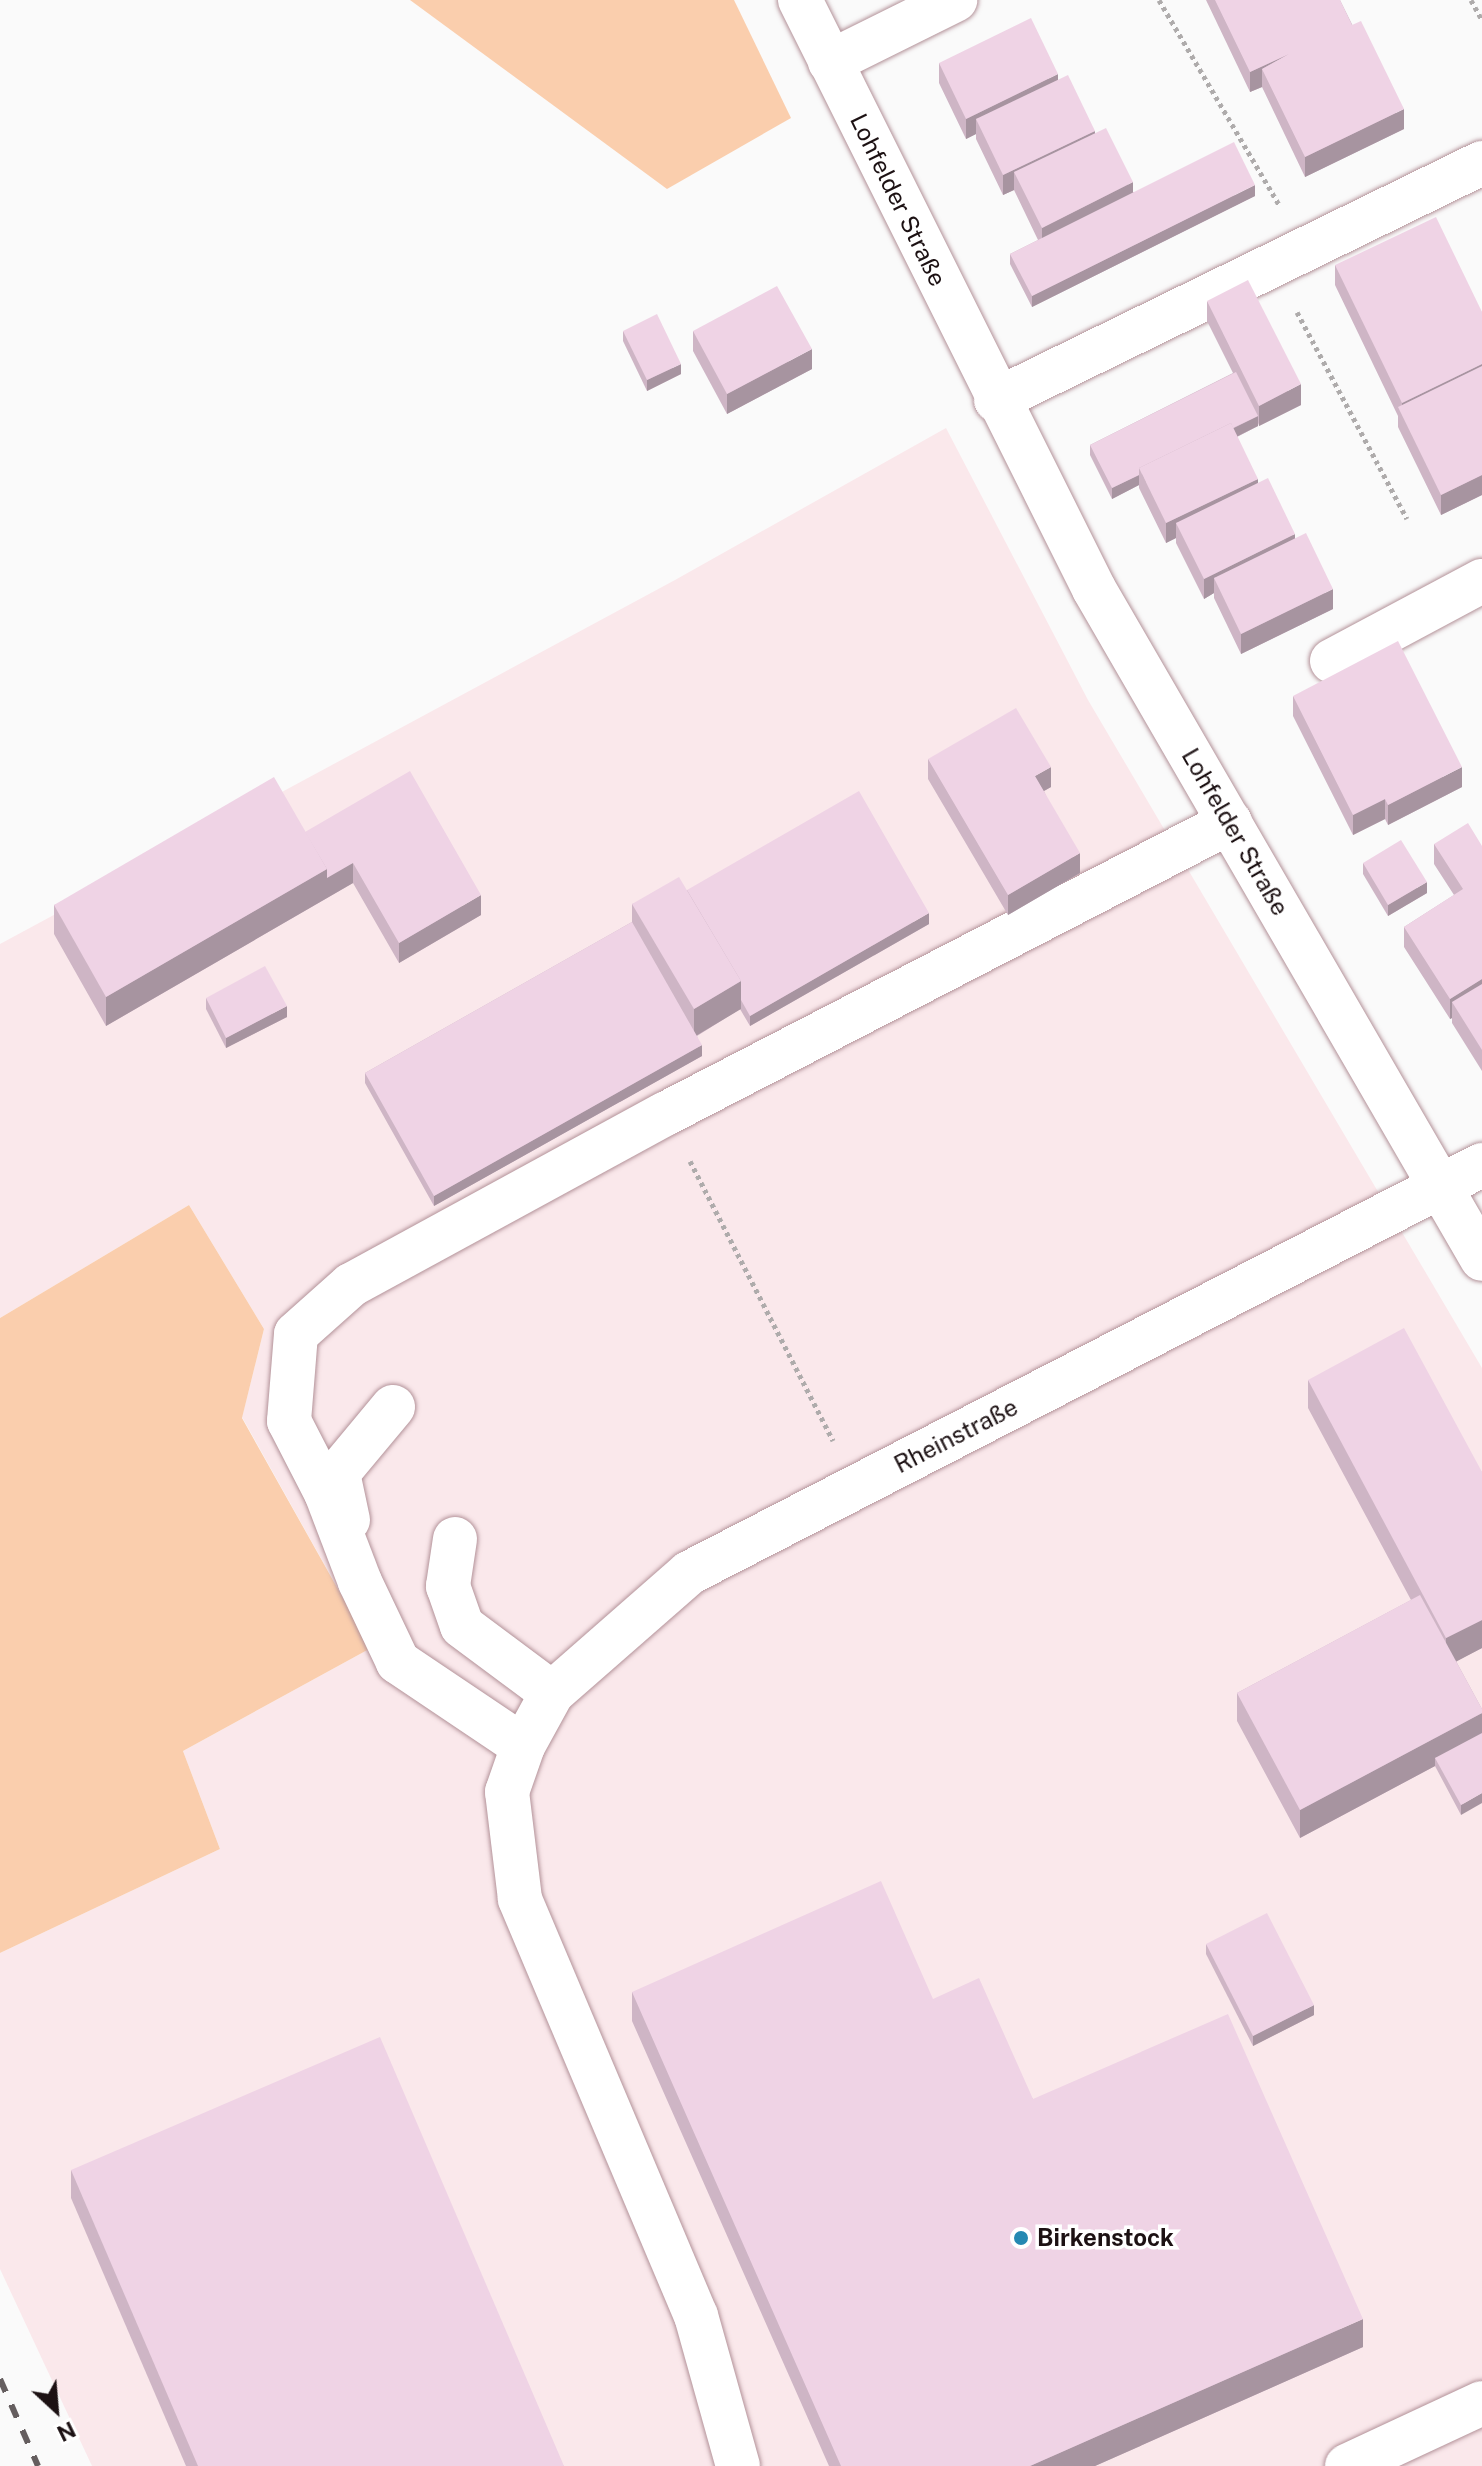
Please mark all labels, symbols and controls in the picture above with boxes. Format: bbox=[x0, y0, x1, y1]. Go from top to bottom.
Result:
street label: Lohfelder Straße bbox=[844, 109, 952, 291]
street label: Lohfelder Straße bbox=[1176, 743, 1294, 921]
street label: Rheinstraße bbox=[890, 1393, 1022, 1479]
place label: Birkenstock bbox=[1037, 2224, 1174, 2252]
marker: Birkenstock bbox=[1012, 2229, 1030, 2247]
north arrow bbox=[16, 2370, 96, 2450]
text: N bbox=[53, 2416, 80, 2447]

